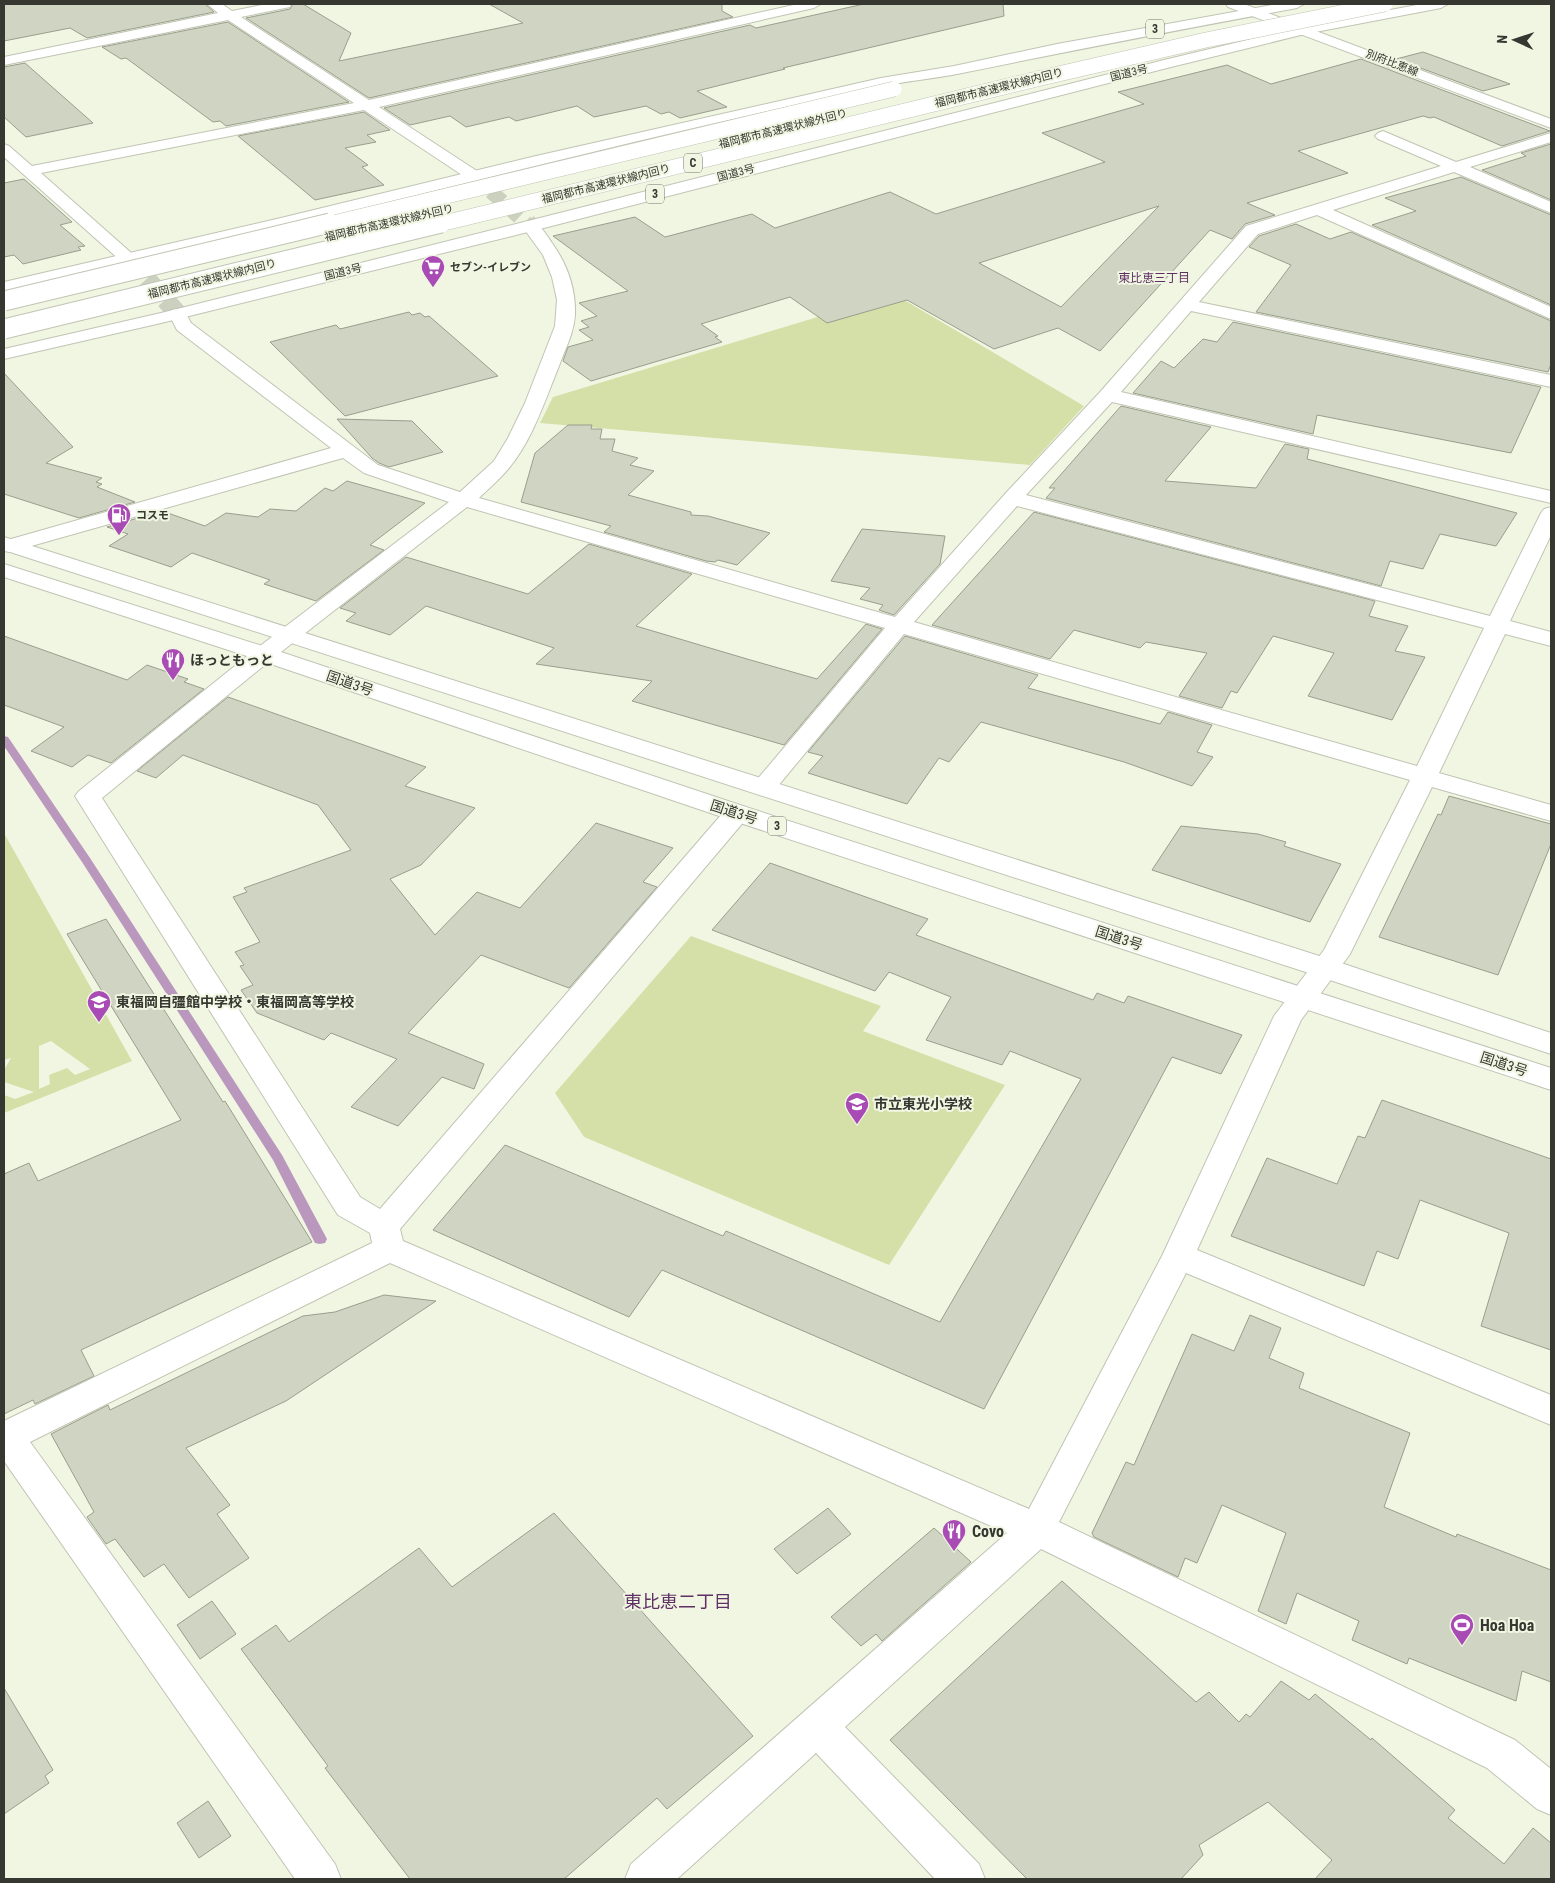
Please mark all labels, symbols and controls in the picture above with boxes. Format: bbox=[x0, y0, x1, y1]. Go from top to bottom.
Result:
north arrow bbox=[1490, 15, 1540, 65]
road number: 3 bbox=[1146, 20, 1164, 38]
text: N bbox=[1494, 35, 1510, 44]
street label: 別府比恵線 bbox=[1364, 47, 1420, 79]
street label: 国道3号 bbox=[1109, 62, 1149, 84]
street label: 福岡都市高速環状線内回り bbox=[933, 66, 1065, 110]
street label: 福岡都市高速環状線外回り bbox=[717, 107, 849, 151]
road number: C bbox=[684, 154, 702, 172]
street label: 福岡都市高速環状線内回り bbox=[540, 162, 672, 206]
street label: 国道3号 bbox=[716, 162, 756, 184]
road number: 3 bbox=[646, 184, 664, 203]
street label: 福岡都市高速環状線外回り bbox=[323, 202, 455, 244]
supermarket icon: セブン-イレブン bbox=[420, 254, 446, 288]
street label: 福岡都市高速環状線内回り bbox=[146, 257, 278, 301]
street label: 国道3号 bbox=[323, 261, 363, 283]
place label: セブン-イレブン bbox=[450, 261, 531, 274]
district label: 東比恵三丁目 bbox=[1118, 271, 1190, 285]
fuel station icon: コスモ bbox=[106, 502, 132, 536]
place label: コスモ bbox=[136, 509, 169, 522]
restaurant icon: ほっともっと bbox=[160, 647, 186, 681]
place label: ほっともっと bbox=[190, 652, 274, 668]
street label: 国道3号 bbox=[324, 667, 376, 699]
street label: 国道3号 bbox=[708, 797, 760, 827]
road number: 3 bbox=[768, 816, 786, 836]
street label: 国道3号 bbox=[1093, 923, 1145, 953]
school or university icon: 東福岡自彊館中学校・東福岡高等学校 bbox=[86, 989, 112, 1023]
place label: 東福岡自彊館中学校・東福岡高等学校 bbox=[116, 994, 354, 1010]
street label: 国道3号 bbox=[1478, 1049, 1530, 1079]
school or university icon: 市立東光小学校 bbox=[844, 1091, 870, 1125]
place label: 市立東光小学校 bbox=[874, 1096, 972, 1112]
restaurant icon: Covo bbox=[941, 1518, 967, 1552]
place label: Covo bbox=[972, 1522, 1004, 1541]
district label: 東比恵二丁目 bbox=[624, 1591, 732, 1612]
sports icon: Hoa Hoa bbox=[1449, 1612, 1475, 1646]
place label: Hoa Hoa bbox=[1480, 1616, 1535, 1635]

